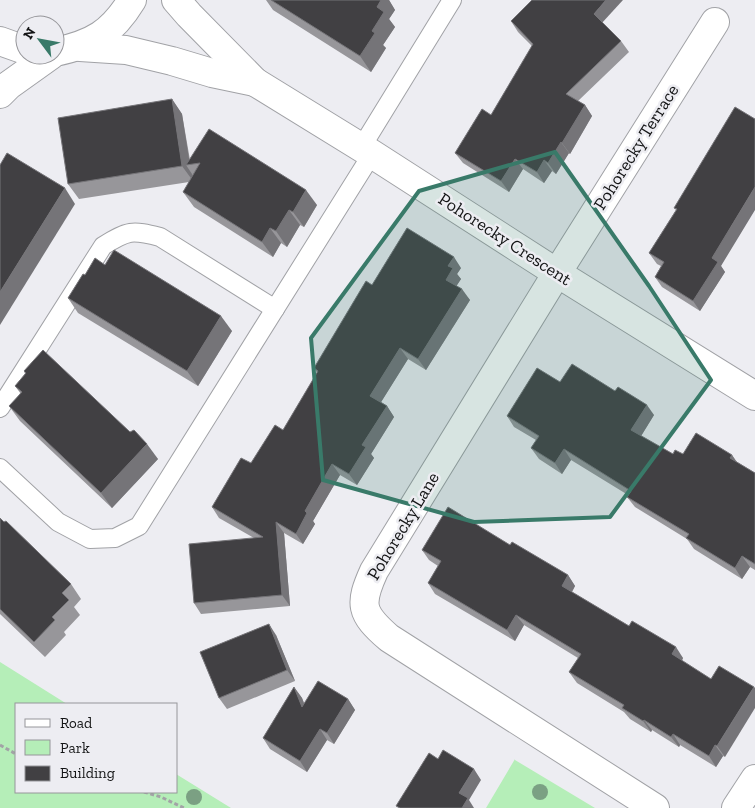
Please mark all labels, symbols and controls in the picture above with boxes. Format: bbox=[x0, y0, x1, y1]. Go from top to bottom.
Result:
north arrow bbox=[15, 15, 65, 65]
text: N bbox=[19, 24, 40, 42]
street label: Pohorecky Terrace bbox=[589, 80, 683, 214]
street label: Pohorecky Crescent bbox=[434, 188, 576, 290]
street label: Pohorecky Lane bbox=[362, 468, 444, 584]
legend bbox=[15, 703, 178, 793]
text: Road bbox=[60, 714, 93, 732]
text: Park bbox=[60, 739, 90, 757]
text: Building bbox=[60, 764, 115, 782]

